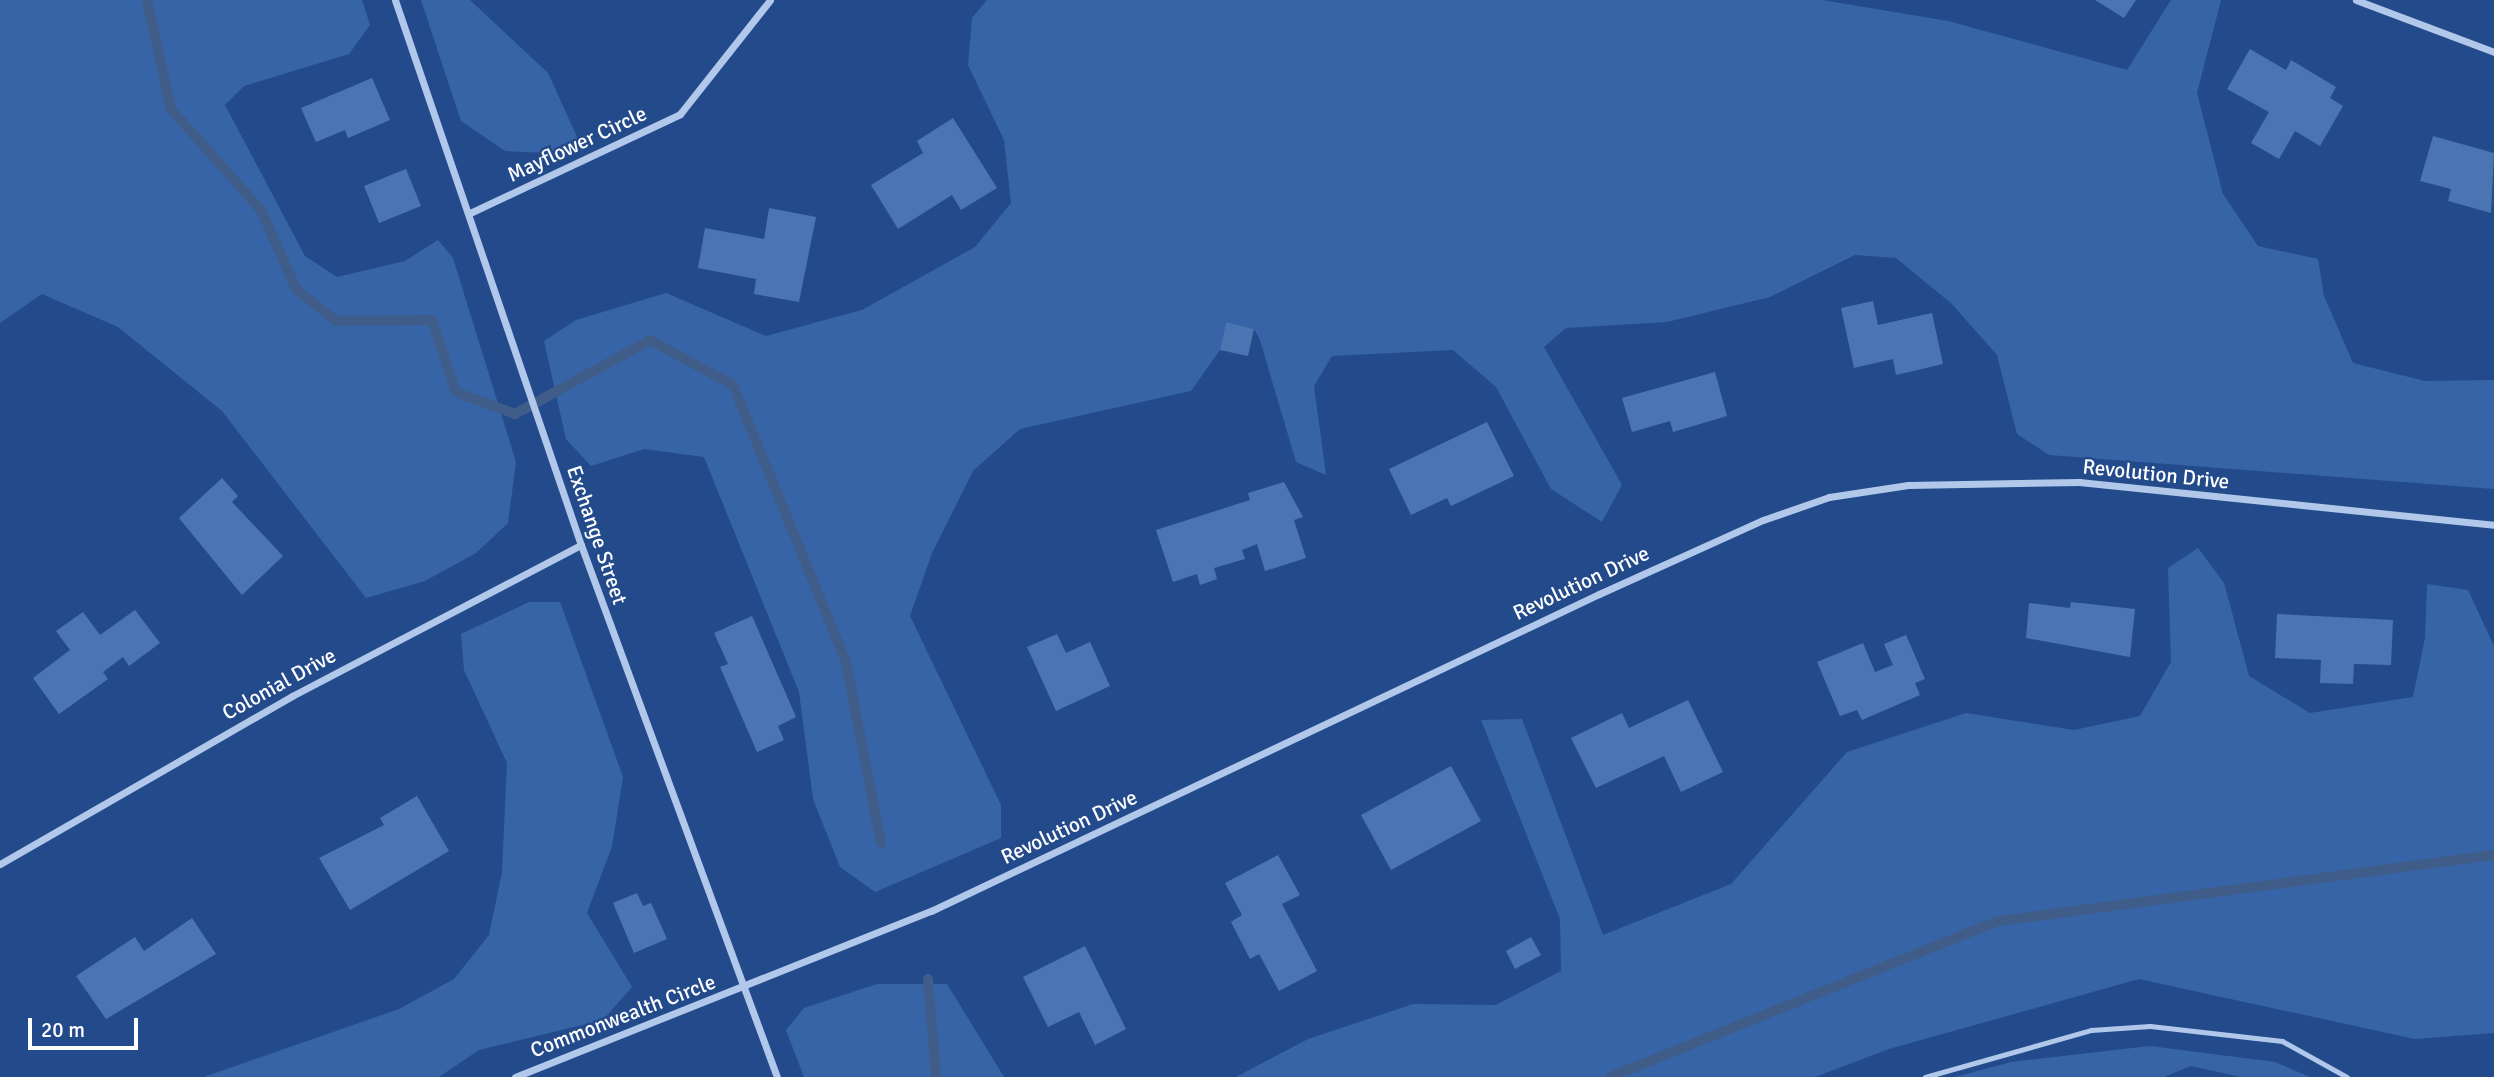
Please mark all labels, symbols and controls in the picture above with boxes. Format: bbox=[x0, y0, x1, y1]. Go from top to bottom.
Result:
street label: Mayflower Circle bbox=[503, 101, 651, 187]
street label: Revolution Drive bbox=[2081, 454, 2231, 494]
street label: Exchange Street bbox=[561, 462, 633, 608]
street label: Revolution Drive bbox=[1509, 540, 1653, 626]
street label: Colonial Drive bbox=[218, 642, 340, 726]
street label: Revolution Drive bbox=[997, 784, 1141, 870]
street label: Commonwealth Circle bbox=[527, 969, 719, 1063]
scale bar bbox=[32, 1004, 142, 1048]
text: 20 m bbox=[41, 1017, 85, 1043]

